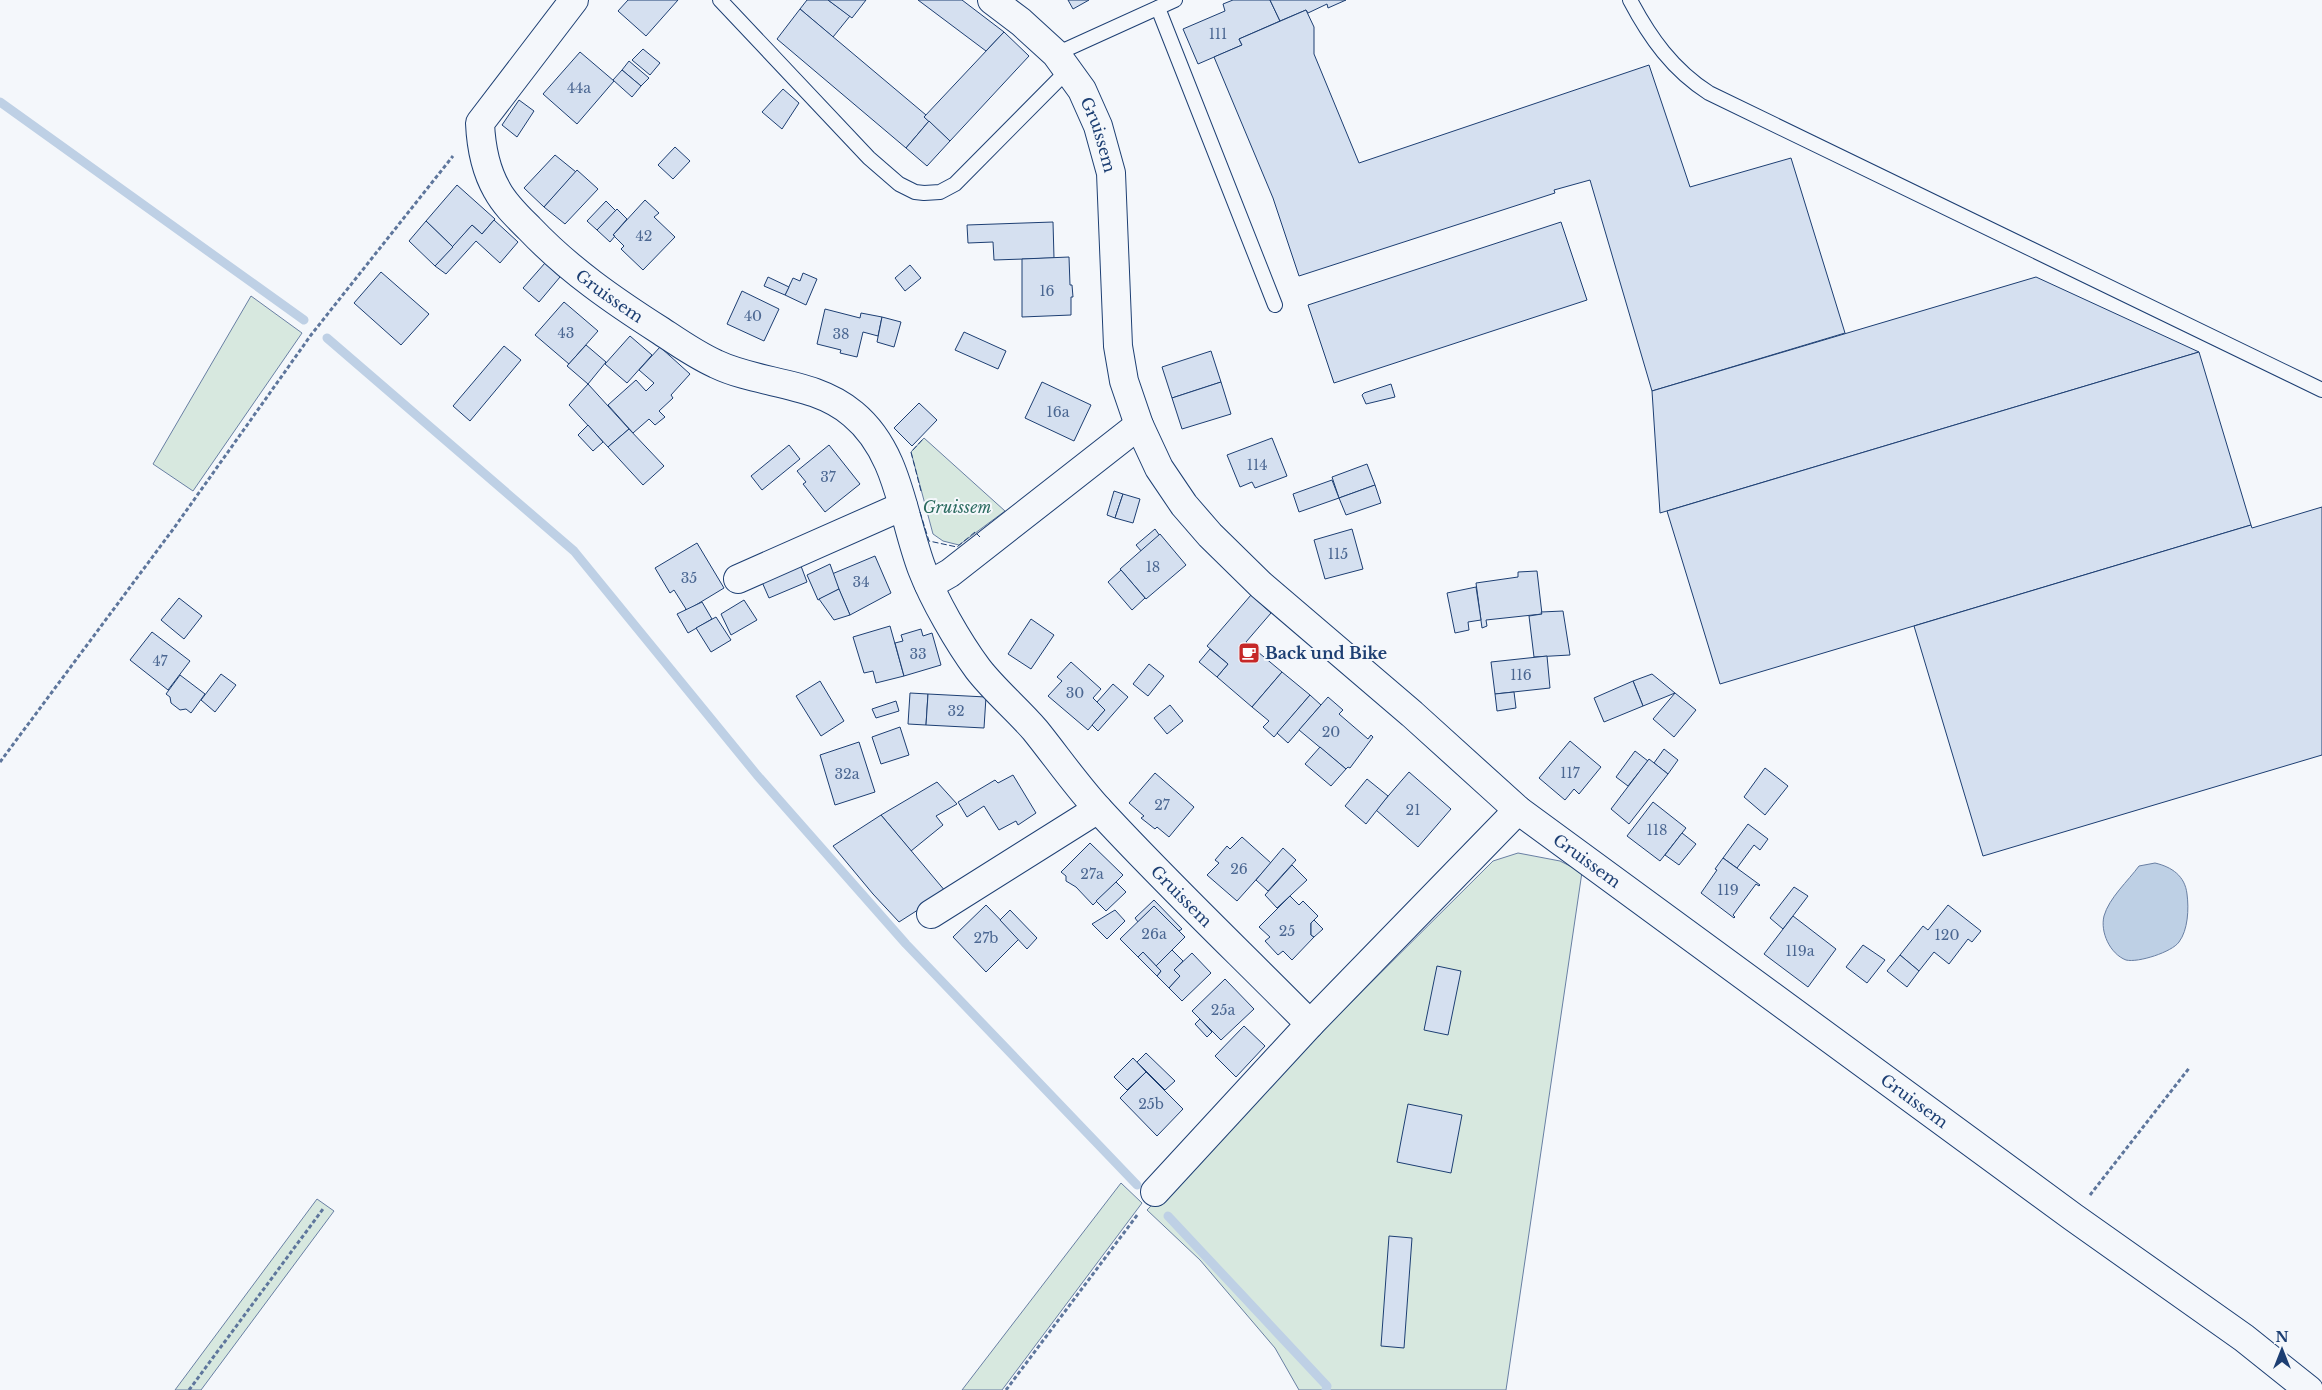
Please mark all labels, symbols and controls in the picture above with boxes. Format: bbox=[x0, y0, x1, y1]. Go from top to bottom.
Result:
house number: 111 bbox=[1209, 25, 1227, 43]
house number: 44a bbox=[567, 79, 591, 97]
street label: Gruissem bbox=[1076, 94, 1120, 175]
house number: 42 bbox=[636, 227, 652, 245]
street label: Gruissem bbox=[572, 265, 647, 327]
house number: 16 bbox=[1039, 282, 1055, 300]
house number: 40 bbox=[744, 307, 762, 325]
house number: 43 bbox=[558, 324, 574, 342]
house number: 38 bbox=[832, 325, 850, 343]
house number: 16a bbox=[1046, 403, 1070, 421]
house number: 114 bbox=[1247, 456, 1267, 474]
house number: 37 bbox=[820, 468, 837, 486]
park label: Gruissem bbox=[923, 497, 991, 517]
house number: 115 bbox=[1328, 545, 1348, 563]
house number: 18 bbox=[1146, 558, 1160, 576]
house number: 35 bbox=[681, 569, 697, 587]
house number: 34 bbox=[853, 573, 869, 591]
cafe icon: Back und Bike bbox=[1237, 641, 1261, 665]
place label: Back und Bike bbox=[1265, 643, 1387, 663]
house number: 33 bbox=[909, 645, 927, 663]
house number: 47 bbox=[152, 652, 169, 670]
house number: 116 bbox=[1510, 666, 1532, 684]
house number: 30 bbox=[1066, 684, 1084, 702]
house number: 32 bbox=[947, 702, 965, 720]
house number: 20 bbox=[1322, 723, 1340, 741]
house number: 117 bbox=[1560, 764, 1581, 782]
house number: 32a bbox=[834, 765, 860, 783]
house number: 27 bbox=[1154, 796, 1171, 814]
house number: 21 bbox=[1406, 801, 1420, 819]
house number: 118 bbox=[1647, 821, 1667, 839]
street label: Gruissem bbox=[1549, 829, 1625, 892]
house number: 26 bbox=[1230, 860, 1248, 878]
street label: Gruissem bbox=[1147, 861, 1217, 931]
house number: 27a bbox=[1080, 865, 1104, 883]
house number: 119 bbox=[1717, 881, 1739, 899]
house number: 25 bbox=[1279, 922, 1295, 940]
house number: 26a bbox=[1141, 925, 1167, 943]
house number: 120 bbox=[1935, 926, 1959, 944]
house number: 27b bbox=[974, 929, 998, 947]
house number: 119a bbox=[1785, 942, 1815, 960]
house number: 25a bbox=[1211, 1001, 1235, 1019]
street label: Gruissem bbox=[1877, 1069, 1952, 1132]
house number: 25b bbox=[1138, 1095, 1164, 1113]
north arrow bbox=[2257, 1325, 2307, 1375]
text: N bbox=[2275, 1328, 2289, 1346]

